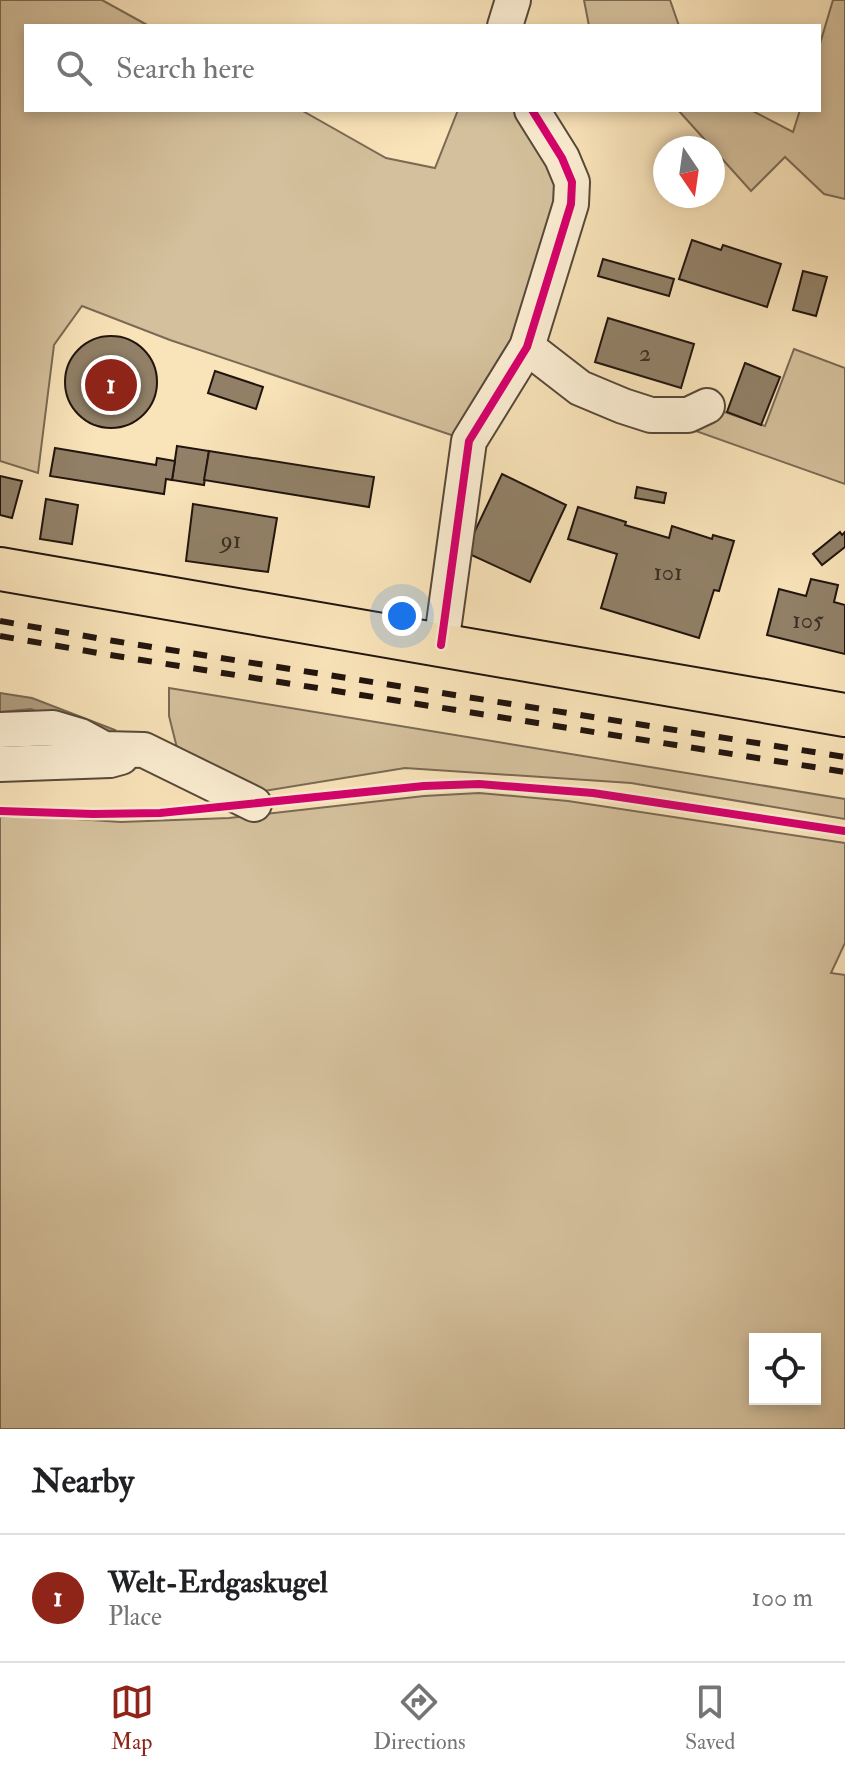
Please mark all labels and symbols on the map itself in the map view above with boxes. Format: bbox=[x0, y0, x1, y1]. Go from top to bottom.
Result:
north arrow bbox=[653, 136, 725, 208]
house number: 2 bbox=[639, 338, 651, 369]
pin: 1 bbox=[85, 355, 137, 415]
house number: 91 bbox=[219, 525, 241, 556]
house number: 101 bbox=[653, 557, 683, 588]
your location bbox=[382, 596, 422, 636]
house number: 105 bbox=[792, 605, 824, 636]

